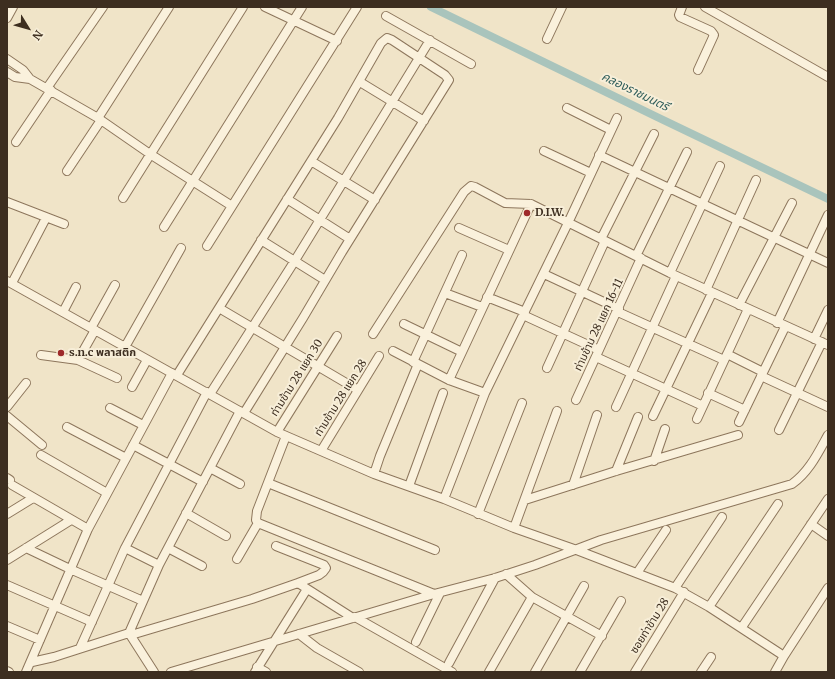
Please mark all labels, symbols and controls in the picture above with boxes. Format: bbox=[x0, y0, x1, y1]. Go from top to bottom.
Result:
north arrow bbox=[8, 8, 48, 48]
text: N bbox=[29, 28, 46, 43]
water label: คลองราชมนตรี bbox=[599, 70, 671, 114]
place label: D.I.W. bbox=[535, 206, 564, 220]
marker: D.I.W. bbox=[522, 208, 532, 218]
street label: ท่ามข้าม 28 แยก 16-11 bbox=[572, 277, 626, 373]
street label: ท่ามข้าม 28 แยก 30 bbox=[268, 337, 326, 419]
place label: s.n.c พลาสติก bbox=[69, 346, 136, 360]
marker: s.n.c พลาสติก bbox=[56, 348, 66, 358]
street label: ท่ามข้าม 28 แยก 28 bbox=[312, 357, 370, 439]
street label: ซอยท่าข้าม 28 bbox=[628, 596, 672, 656]

